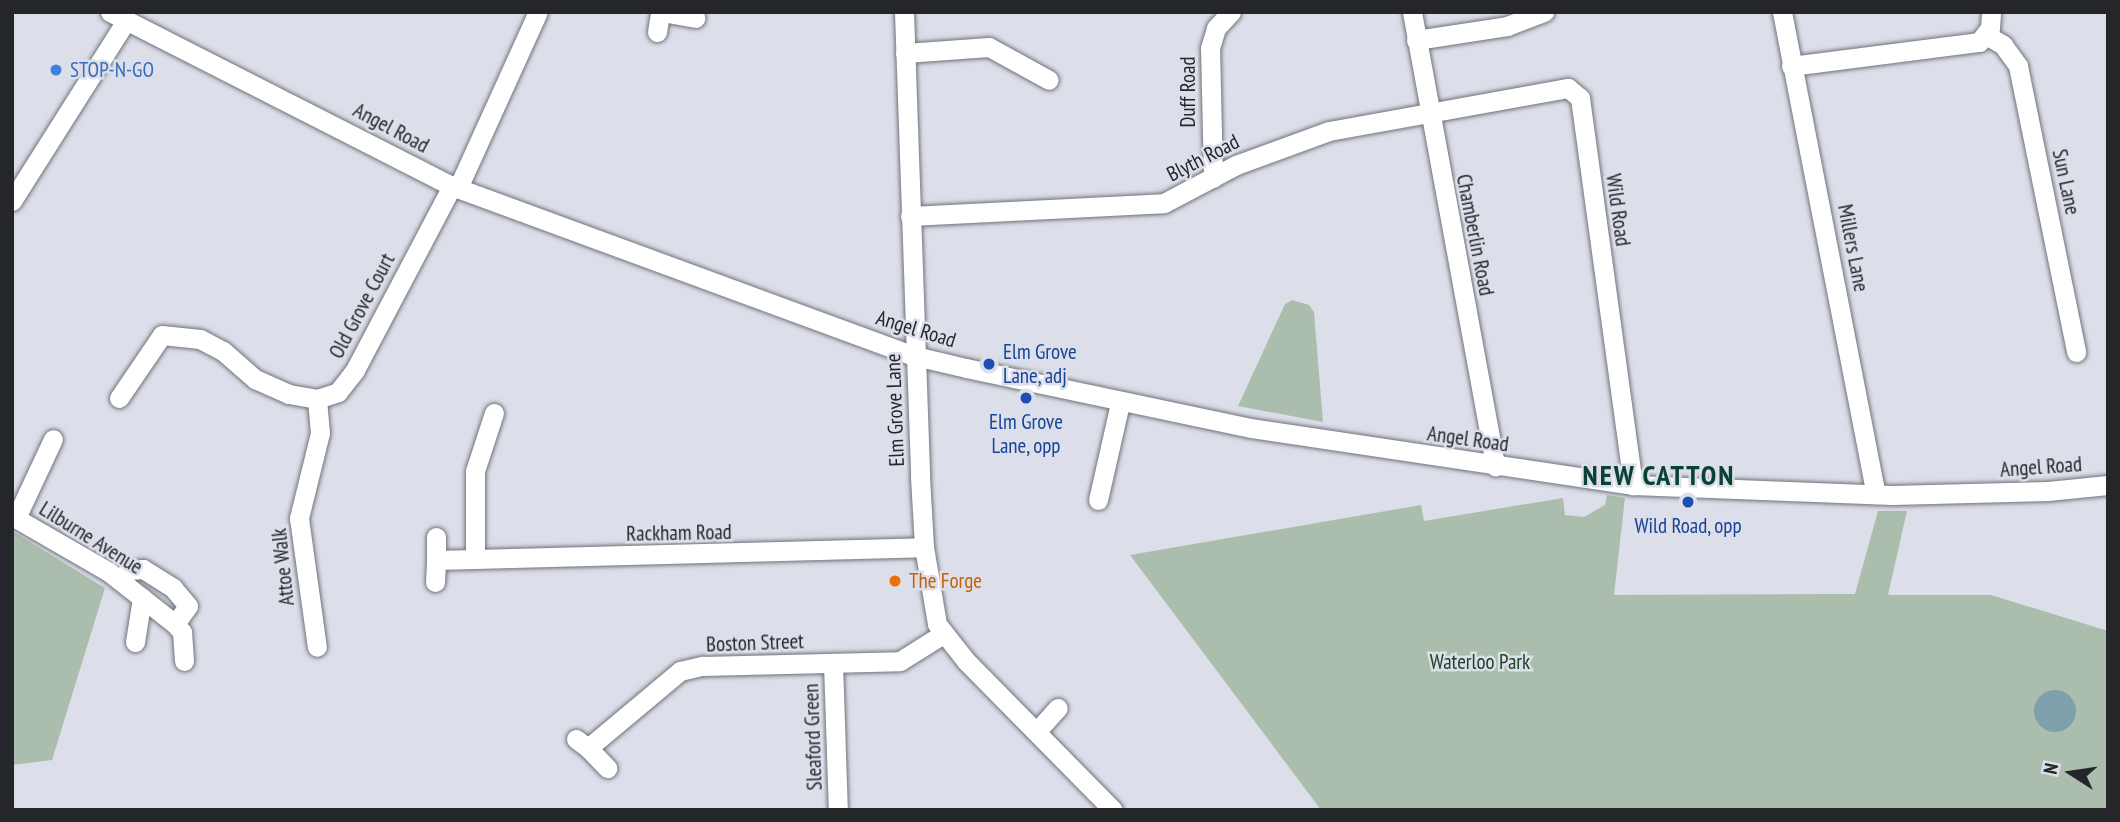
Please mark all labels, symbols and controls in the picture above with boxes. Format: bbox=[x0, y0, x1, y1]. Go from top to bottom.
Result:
street label: Duff Road bbox=[1175, 56, 1201, 128]
place label: STOP-N-GO bbox=[70, 57, 154, 83]
marker: STOP-N-GO bbox=[48, 62, 64, 78]
street label: Angel Road bbox=[349, 98, 433, 158]
street label: Blyth Road bbox=[1163, 129, 1243, 187]
street label: Sun Lane bbox=[2047, 147, 2085, 217]
street label: Chamberlin Road bbox=[1451, 172, 1499, 298]
street label: Wild Road bbox=[1600, 172, 1636, 248]
street label: Millers Lane bbox=[1832, 202, 1874, 294]
street label: Old Grove Court bbox=[324, 249, 400, 363]
street label: Angel Road bbox=[873, 305, 959, 353]
place label: Elm Grove Lane, adj bbox=[1003, 339, 1077, 389]
street label: Elm Grove Lane bbox=[880, 353, 910, 467]
marker: Elm Grove Lane, adj bbox=[981, 356, 997, 372]
marker: Elm Grove Lane, opp bbox=[1018, 390, 1034, 406]
place label: Elm Grove Lane, opp bbox=[989, 409, 1063, 459]
street label: Angel Road bbox=[1426, 421, 1510, 457]
street label: Angel Road bbox=[1999, 452, 2083, 482]
district label: NEW CATTON bbox=[1583, 458, 1735, 492]
marker: Wild Road, opp bbox=[1680, 494, 1696, 510]
street label: Lilburne Avenue bbox=[34, 496, 148, 580]
place label: Wild Road, opp bbox=[1634, 513, 1742, 539]
street label: Rackham Road bbox=[626, 519, 732, 547]
street label: Attoe Walk bbox=[266, 527, 300, 607]
place label: The Forge bbox=[909, 568, 982, 594]
marker: The Forge bbox=[887, 573, 903, 589]
street label: Boston Street bbox=[706, 629, 804, 657]
park label: Waterloo Park bbox=[1430, 649, 1530, 675]
street label: Sleaford Green bbox=[799, 683, 827, 791]
north arrow bbox=[2036, 738, 2106, 808]
text: N bbox=[2038, 761, 2063, 776]

